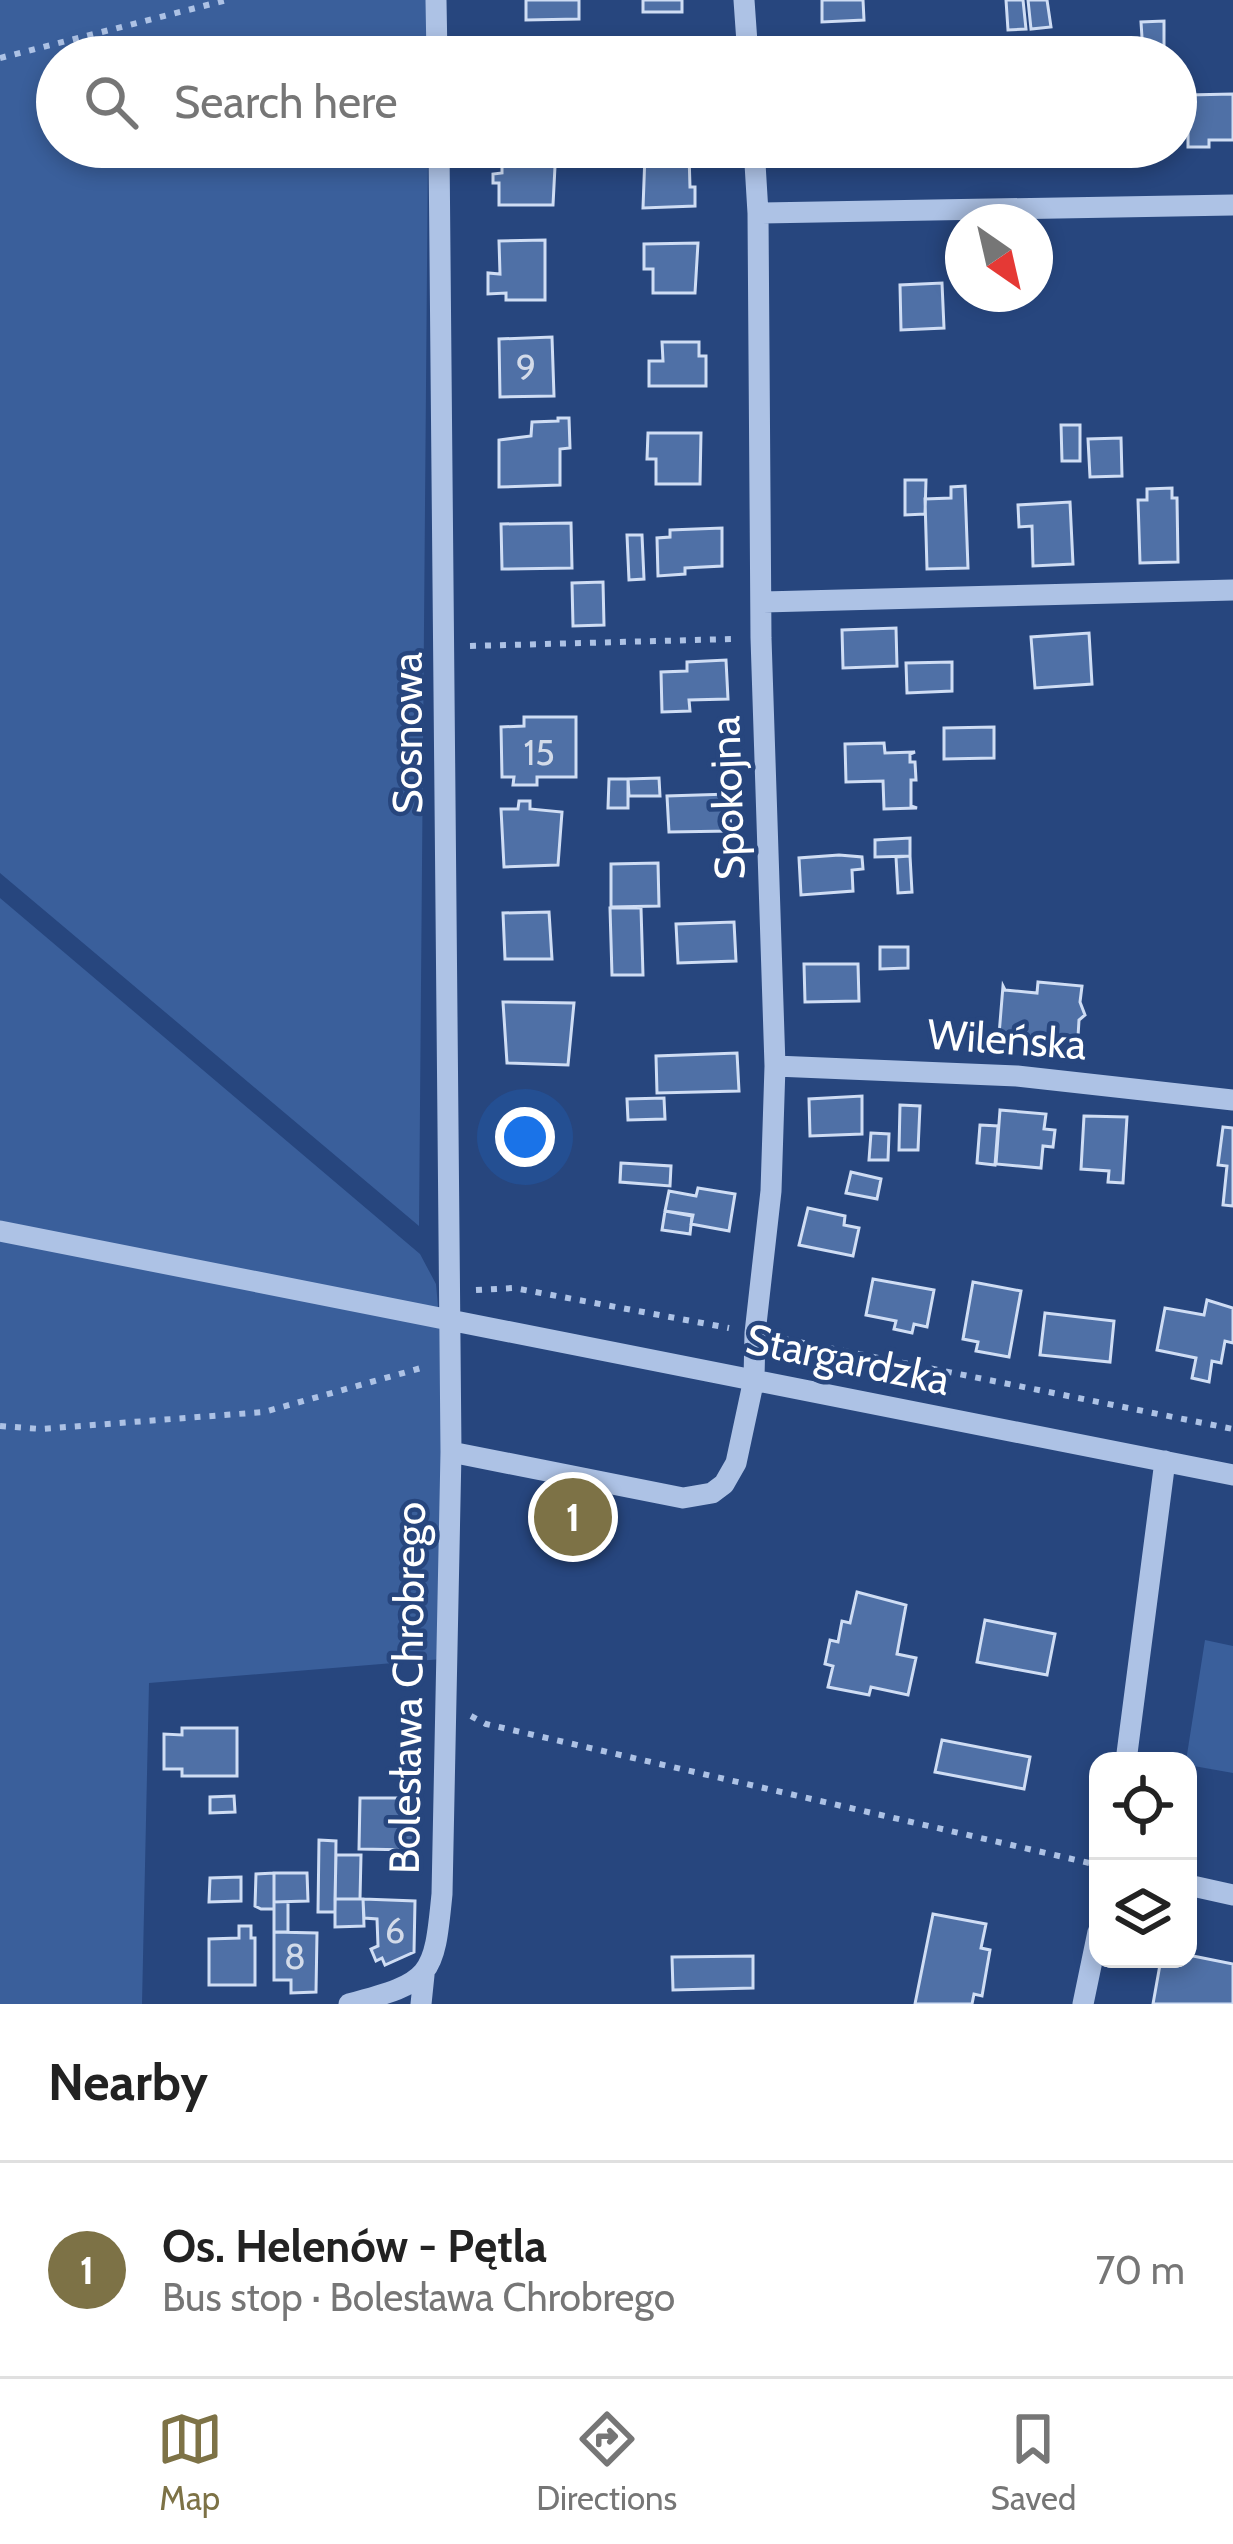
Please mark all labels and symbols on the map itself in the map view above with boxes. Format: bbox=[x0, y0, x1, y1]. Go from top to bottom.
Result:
north arrow bbox=[945, 204, 1053, 312]
house number: 9 bbox=[516, 345, 536, 389]
street label: Sosnowa bbox=[381, 652, 433, 814]
street label: Spokojna bbox=[698, 715, 756, 881]
house number: 15 bbox=[523, 730, 555, 774]
street label: Wileńska bbox=[926, 1008, 1088, 1070]
your location bbox=[495, 1107, 555, 1167]
street label: Stargardzka bbox=[741, 1312, 955, 1406]
pin: 1 bbox=[534, 1472, 612, 1562]
street label: Bolesława Chrobrego bbox=[378, 1501, 436, 1875]
house number: 6 bbox=[385, 1908, 405, 1952]
house number: 8 bbox=[284, 1934, 306, 1978]

